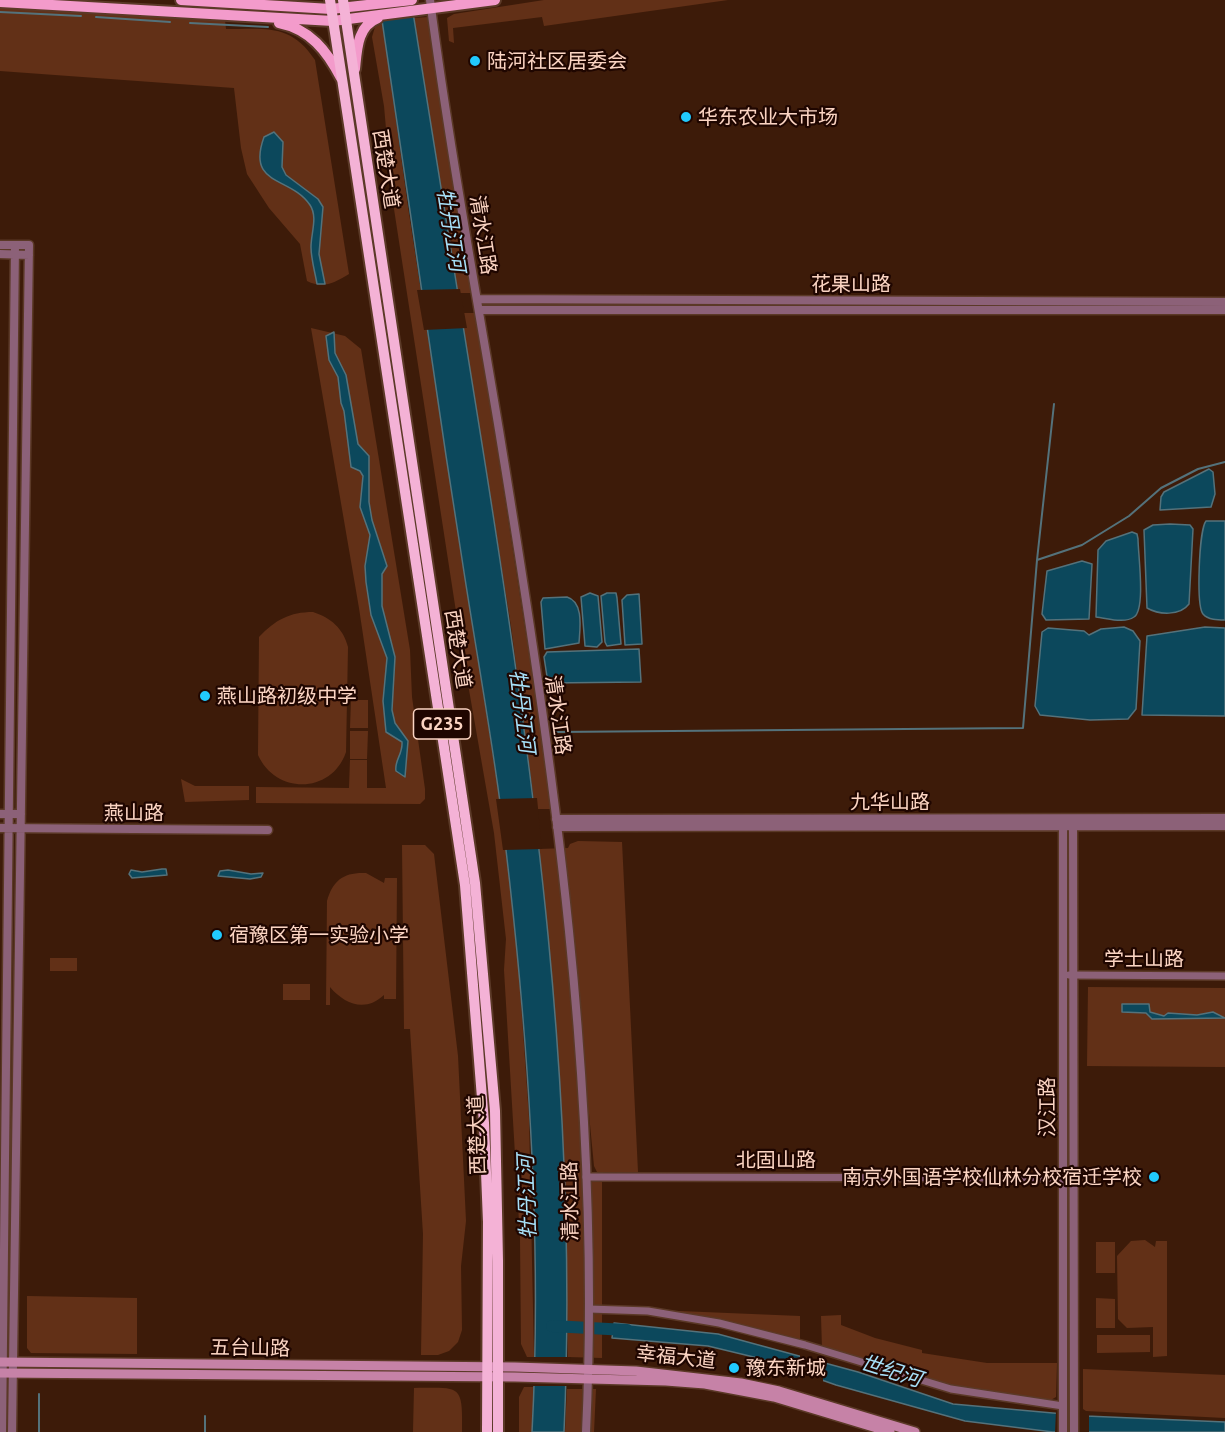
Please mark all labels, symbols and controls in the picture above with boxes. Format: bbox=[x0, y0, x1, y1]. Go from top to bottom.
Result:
place label: 陆河社区居委会 bbox=[487, 49, 627, 73]
marker: 陆河社区居委会 bbox=[468, 54, 482, 68]
place label: 华东农业大市场 bbox=[698, 105, 838, 129]
marker: 华东农业大市场 bbox=[679, 110, 693, 124]
street label: 西楚大道 bbox=[368, 128, 404, 210]
water label: 牡丹江河 bbox=[432, 187, 470, 273]
street label: 清水江路 bbox=[465, 194, 501, 276]
street label: 花果山路 bbox=[811, 272, 891, 296]
street label: 西楚大道 bbox=[440, 608, 476, 690]
water label: 牡丹江河 bbox=[504, 668, 540, 754]
street label: 清水江路 bbox=[541, 674, 575, 756]
place label: 燕山路初级中学 bbox=[217, 684, 357, 708]
marker: 燕山路初级中学 bbox=[198, 689, 212, 703]
road number: G235 bbox=[414, 709, 470, 739]
street label: 九华山路 bbox=[850, 790, 930, 814]
street label: 燕山路 bbox=[104, 801, 164, 825]
place label: 宿豫区第一实验小学 bbox=[229, 923, 409, 947]
marker: 宿豫区第一实验小学 bbox=[210, 928, 224, 942]
street label: 学士山路 bbox=[1104, 947, 1184, 971]
street label: 汉江路 bbox=[1035, 1077, 1059, 1137]
street label: 西楚大道 bbox=[464, 1095, 490, 1175]
street label: 北固山路 bbox=[736, 1148, 816, 1172]
water label: 牡丹江河 bbox=[513, 1155, 541, 1239]
street label: 清水江路 bbox=[557, 1161, 583, 1241]
place label: 南京外国语学校仙林分校宿迁学校 bbox=[842, 1165, 1142, 1189]
marker: 南京外国语学校仙林分校宿迁学校 bbox=[1147, 1170, 1161, 1184]
street label: 五台山路 bbox=[210, 1335, 290, 1361]
street label: 幸福大道 bbox=[635, 1341, 717, 1373]
water label: 世纪河 bbox=[857, 1350, 925, 1392]
place label: 豫东新城 bbox=[746, 1356, 826, 1380]
marker: 豫东新城 bbox=[727, 1361, 741, 1375]

